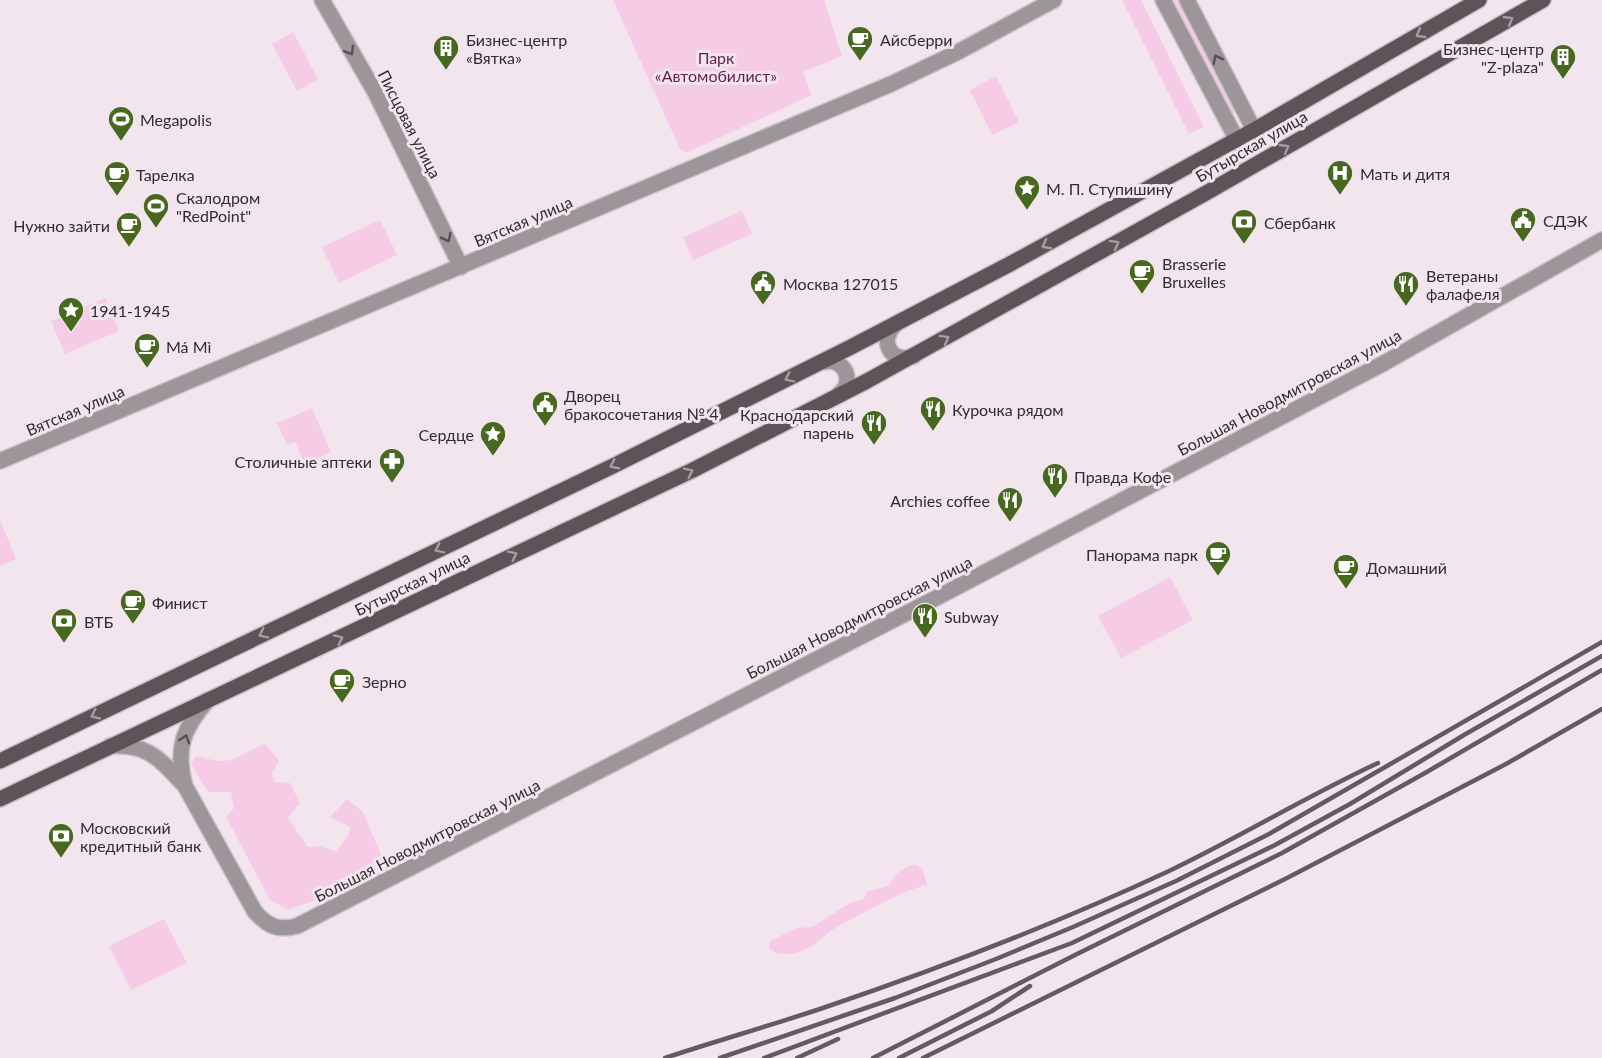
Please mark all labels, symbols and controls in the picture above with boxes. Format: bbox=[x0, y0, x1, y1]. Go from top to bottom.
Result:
one-way arrow bbox=[1503, 16, 1513, 27]
cafe icon: Айсберри bbox=[845, 24, 875, 62]
one-way arrow bbox=[1416, 27, 1426, 39]
place label: Бизнес-центр «Вятка» bbox=[466, 30, 567, 67]
place label: Айсберри bbox=[880, 30, 953, 49]
building icon: Бизнес-центр «Вятка» bbox=[431, 33, 461, 71]
place label: Бизнес-центр "Z-plaza" bbox=[1443, 39, 1544, 76]
building icon: Бизнес-центр "Z-plaza" bbox=[1548, 42, 1578, 80]
one-way arrow bbox=[343, 45, 355, 55]
park label: Парк «Автомобилист» bbox=[655, 48, 777, 85]
one-way arrow bbox=[1213, 54, 1225, 65]
street label: Писцовая улица bbox=[375, 67, 445, 181]
sports icon: Megapolis bbox=[106, 104, 136, 142]
street label: Бутырская улица bbox=[1192, 106, 1310, 186]
place label: Megapolis bbox=[140, 110, 212, 129]
one-way arrow bbox=[1278, 143, 1289, 155]
hospital icon: Мать и дитя bbox=[1325, 158, 1355, 196]
cafe icon: Тарелка bbox=[102, 159, 132, 197]
place label: Мать и дитя bbox=[1360, 164, 1450, 183]
place label: Тарелка bbox=[136, 165, 195, 184]
place icon: М. П. Ступишину bbox=[1012, 173, 1042, 211]
place label: М. П. Ступишину bbox=[1046, 179, 1174, 198]
place label: Скалодром "RedPoint" bbox=[176, 188, 260, 225]
sports icon: Скалодром "RedPoint" bbox=[141, 191, 171, 229]
street label: Вятская улица bbox=[471, 192, 575, 250]
public building icon: СДЭК bbox=[1508, 205, 1538, 243]
bank icon: Сбербанк bbox=[1229, 207, 1259, 245]
cafe icon: Нужно зайти bbox=[114, 210, 144, 248]
place label: СДЭК bbox=[1543, 211, 1588, 230]
place label: Сбербанк bbox=[1264, 213, 1336, 232]
place label: Нужно зайти bbox=[13, 216, 110, 235]
one-way arrow bbox=[440, 232, 451, 242]
one-way arrow bbox=[1042, 238, 1052, 249]
one-way arrow bbox=[1109, 239, 1119, 251]
place label: Brasserie Bruxelles bbox=[1162, 254, 1226, 291]
cafe icon: Brasserie Bruxelles bbox=[1127, 257, 1157, 295]
place label: Ветераны фалафеля bbox=[1426, 266, 1500, 303]
public building icon: Москва 127015 bbox=[748, 268, 778, 306]
restaurant icon: Ветераны фалафеля bbox=[1391, 269, 1421, 307]
place label: Москва 127015 bbox=[783, 274, 898, 293]
place icon: 1941-1945 bbox=[56, 295, 86, 333]
place label: 1941-1945 bbox=[90, 301, 170, 320]
street label: Большая Новодмитровская улица bbox=[1174, 325, 1404, 459]
cafe icon: Má Mì bbox=[132, 331, 162, 369]
one-way arrow bbox=[939, 335, 949, 346]
place label: Má Mì bbox=[166, 337, 211, 356]
one-way arrow bbox=[785, 371, 795, 382]
street label: Вятская улица bbox=[23, 381, 127, 439]
place label: Дворец бракосочетания № 4 bbox=[564, 386, 719, 423]
public building icon: Дворец бракосочетания № 4 bbox=[530, 389, 560, 427]
restaurant icon: Курочка рядом bbox=[918, 394, 948, 432]
place label: Курочка рядом bbox=[952, 400, 1064, 419]
place label: Краснодарский парень bbox=[740, 405, 854, 442]
restaurant icon: Краснодарский парень bbox=[859, 408, 889, 446]
place icon: Сердце bbox=[478, 419, 508, 457]
place label: Сердце bbox=[418, 425, 474, 444]
pharmacy icon: Столичные аптеки bbox=[377, 446, 407, 484]
place label: Столичные аптеки bbox=[234, 452, 372, 471]
one-way arrow bbox=[610, 457, 621, 469]
restaurant icon: Правда Кофе bbox=[1040, 461, 1070, 499]
one-way arrow bbox=[682, 467, 693, 479]
place label: Правда Кофе bbox=[1074, 467, 1171, 486]
restaurant icon: Archies coffee bbox=[995, 485, 1025, 523]
place label: Archies coffee bbox=[890, 491, 990, 510]
cafe icon: Панорама парк bbox=[1203, 539, 1233, 577]
one-way arrow bbox=[434, 542, 445, 554]
place label: Панорама парк bbox=[1086, 545, 1199, 564]
street label: Бутырская улица bbox=[351, 547, 473, 619]
one-way arrow bbox=[506, 550, 517, 562]
street label: Большая Новодмитровская улица bbox=[743, 552, 975, 682]
cafe icon: Домашний bbox=[1331, 552, 1361, 590]
place label: Домашний bbox=[1366, 558, 1447, 577]
cafe icon: Финист bbox=[118, 587, 148, 625]
place label: Финист bbox=[152, 593, 208, 612]
restaurant icon: Subway bbox=[910, 601, 940, 639]
bank icon: ВТБ bbox=[49, 606, 79, 644]
place label: Subway bbox=[944, 607, 1000, 626]
place label: ВТБ bbox=[84, 612, 114, 631]
one-way arrow bbox=[259, 627, 270, 639]
one-way arrow bbox=[332, 634, 343, 646]
cafe icon: Зерно bbox=[327, 666, 357, 704]
place label: Зерно bbox=[362, 672, 407, 691]
one-way arrow bbox=[90, 708, 101, 720]
one-way arrow bbox=[177, 734, 190, 745]
street label: Большая Новодмитровская улица bbox=[311, 775, 543, 905]
place label: Московский кредитный банк bbox=[80, 818, 202, 855]
bank icon: Московский кредитный банк bbox=[46, 821, 76, 859]

